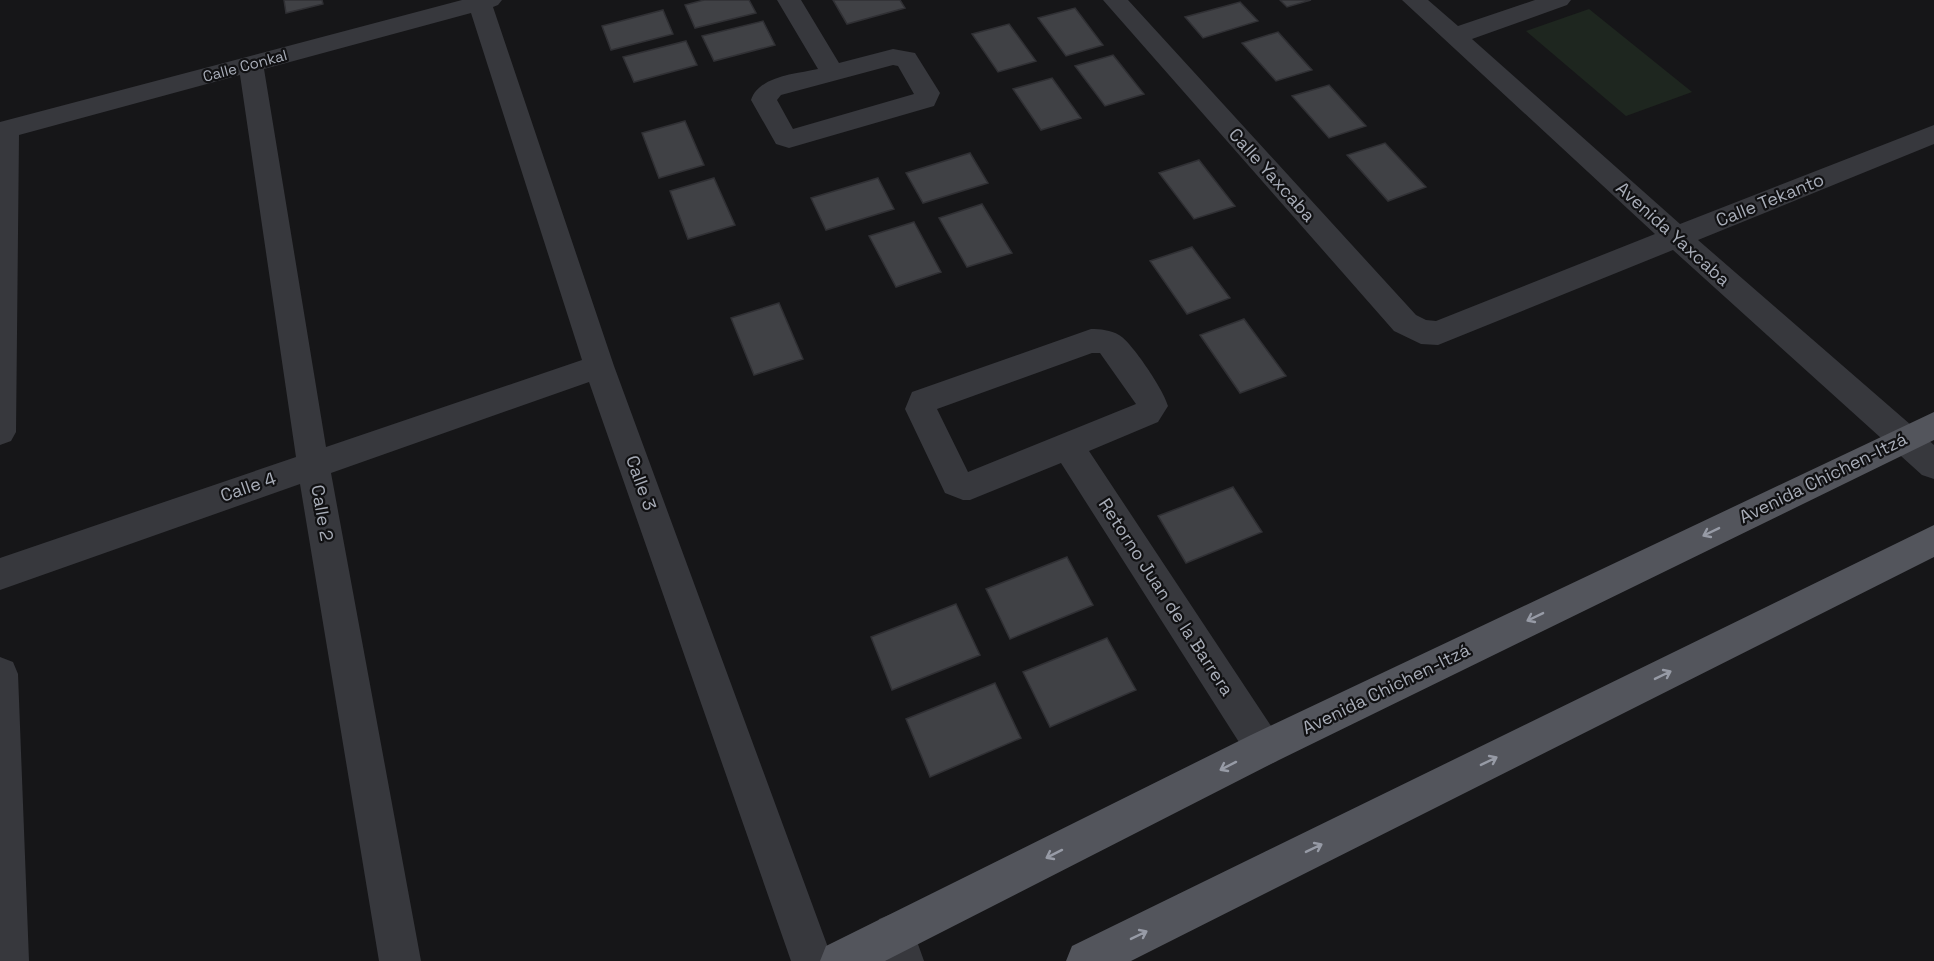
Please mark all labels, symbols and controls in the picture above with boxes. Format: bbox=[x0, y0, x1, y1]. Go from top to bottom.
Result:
street label: Calle Conkal bbox=[201, 45, 289, 86]
street label: Calle Yaxcaba bbox=[1224, 123, 1321, 227]
street label: Calle Tekanto bbox=[1712, 167, 1827, 232]
street label: Avenida Yaxcaba bbox=[1611, 176, 1735, 291]
street label: Avenida Chichen-Itzá bbox=[1735, 427, 1911, 528]
street label: Calle 3 bbox=[621, 452, 662, 513]
street label: Calle 4 bbox=[217, 466, 279, 507]
street label: Calle 2 bbox=[306, 483, 339, 543]
street label: Retorno Juan de la Barrera bbox=[1094, 494, 1239, 700]
one-way arrow bbox=[1702, 527, 1720, 539]
one-way arrow bbox=[1527, 611, 1545, 623]
street label: Avenida Chichen-Itzá bbox=[1298, 638, 1474, 739]
one-way arrow bbox=[1654, 668, 1672, 680]
one-way arrow bbox=[1479, 755, 1497, 767]
one-way arrow bbox=[1219, 761, 1237, 772]
one-way arrow bbox=[1305, 842, 1323, 854]
one-way arrow bbox=[1045, 849, 1063, 860]
one-way arrow bbox=[1130, 929, 1148, 940]

